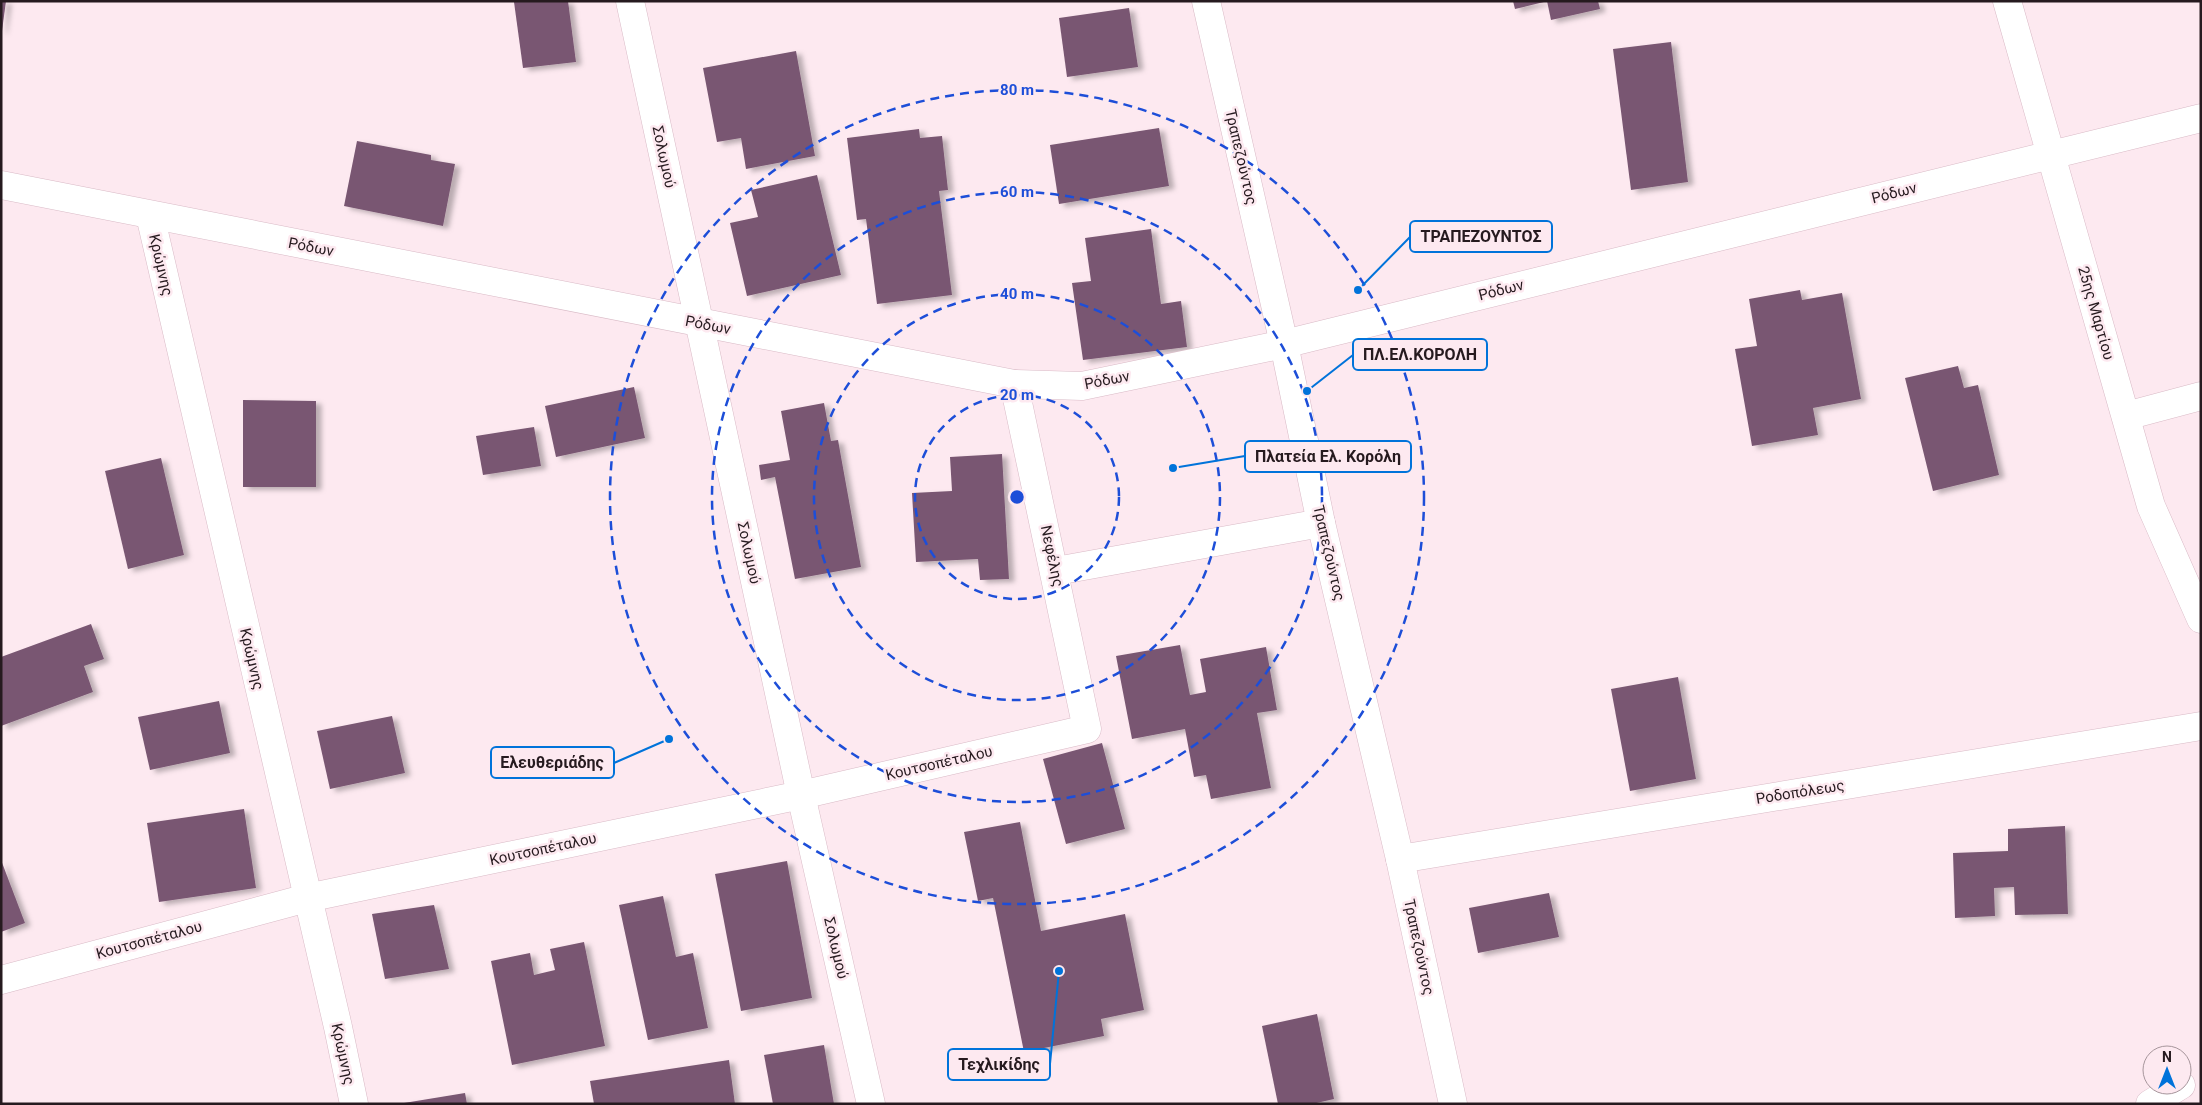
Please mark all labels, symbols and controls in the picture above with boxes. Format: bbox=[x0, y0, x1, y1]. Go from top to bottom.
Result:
text: 80 m bbox=[1000, 81, 1034, 99]
street label: Τραπεζούντος bbox=[1221, 107, 1261, 207]
street label: Σολωμού bbox=[649, 124, 679, 190]
street label: Ρόδων bbox=[1870, 179, 1918, 207]
text: 60 m bbox=[1000, 183, 1034, 201]
callout: ΤΡΑΠΕΖΟΥΝΤΟΣ bbox=[1410, 221, 1552, 252]
text: ΤΡΑΠΕΖΟΥΝΤΟΣ bbox=[1420, 227, 1542, 246]
street label: Κρώμνης bbox=[145, 232, 177, 298]
street label: Ρόδων bbox=[287, 234, 335, 260]
street label: 25ης Μαρτίου bbox=[2074, 264, 2118, 362]
street label: Ρόδων bbox=[1477, 276, 1525, 304]
text: 40 m bbox=[1000, 285, 1034, 303]
street label: Ρόδων bbox=[684, 312, 732, 338]
callout: ΠΛ.ΕΛ.ΚΟΡΟΛΗ bbox=[1353, 339, 1487, 370]
text: ΠΛ.ΕΛ.ΚΟΡΟΛΗ bbox=[1363, 345, 1477, 364]
street label: Ρόδων bbox=[1083, 367, 1131, 393]
text: 20 m bbox=[1000, 386, 1034, 404]
callout: Πλατεία Ελ. Κορόλη bbox=[1245, 441, 1411, 472]
text: Πλατεία Ελ. Κορόλη bbox=[1255, 447, 1401, 466]
centre of rings bbox=[1008, 488, 1026, 506]
street label: Τραπεζούντος bbox=[1309, 503, 1349, 603]
street label: Σολωμού bbox=[734, 520, 764, 586]
street label: Νεφέλης bbox=[1037, 524, 1067, 588]
street label: Κρώμνης bbox=[236, 626, 268, 692]
street label: Κουτσοπέταλου bbox=[884, 742, 994, 784]
callout: Ελευθεριάδης bbox=[491, 747, 614, 778]
text: Ελευθεριάδης bbox=[500, 753, 604, 772]
street label: Ροδοπόλεως bbox=[1754, 776, 1846, 808]
street label: Κουτσοπέταλου bbox=[488, 829, 598, 869]
street label: Τραπεζούντος bbox=[1400, 897, 1438, 997]
street label: Σολωμού bbox=[820, 915, 852, 981]
street label: Κουτσοπέταλου bbox=[94, 917, 204, 963]
street label: Κρώμνης bbox=[328, 1022, 358, 1086]
north arrow bbox=[2142, 1045, 2192, 1095]
callout: Τεχλικίδης bbox=[948, 1049, 1050, 1080]
text: N bbox=[2162, 1049, 2172, 1065]
text: Τεχλικίδης bbox=[958, 1055, 1040, 1074]

